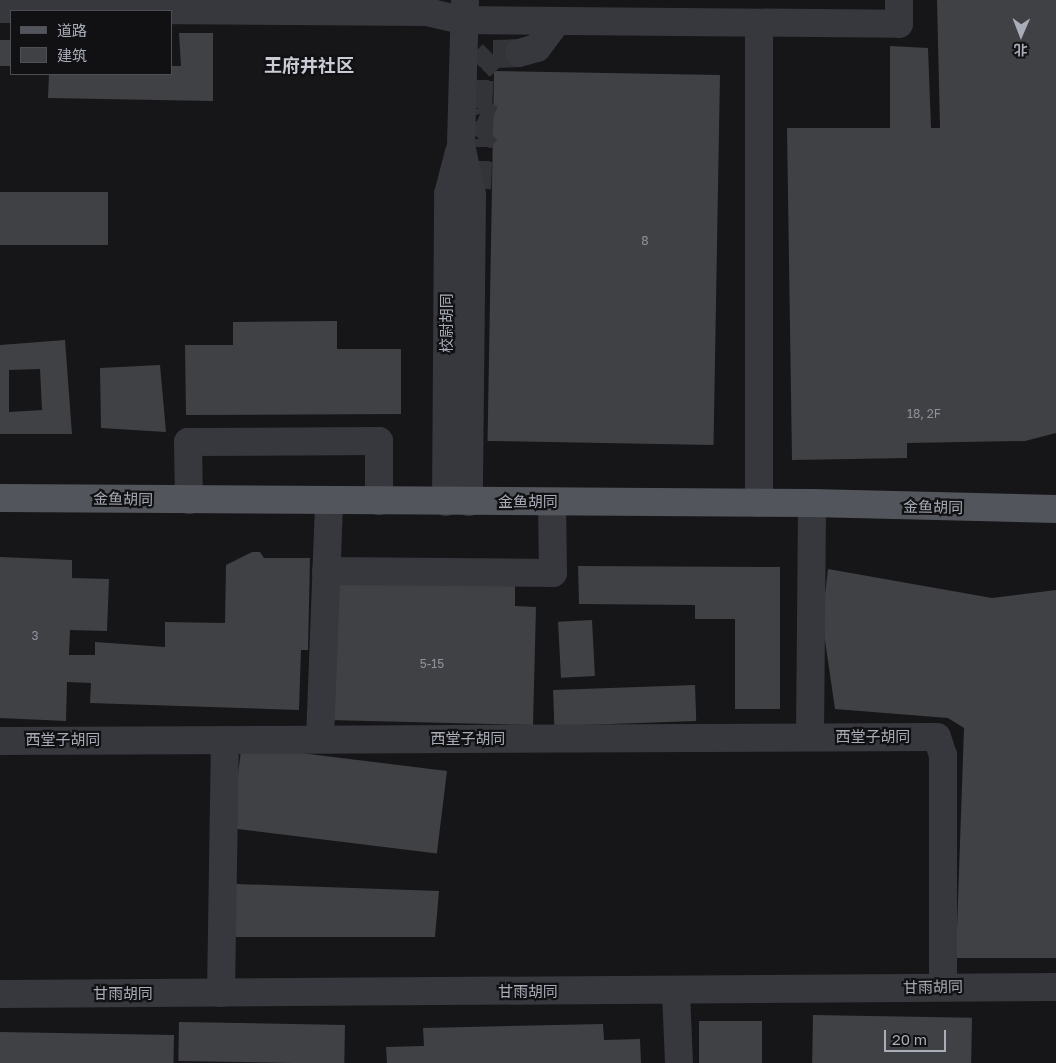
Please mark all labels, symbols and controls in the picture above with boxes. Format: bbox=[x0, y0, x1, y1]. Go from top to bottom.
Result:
legend bbox=[10, 10, 172, 75]
north arrow bbox=[996, 10, 1046, 60]
text: 道路 bbox=[57, 21, 87, 39]
text: 北 bbox=[1014, 42, 1028, 59]
text: 建筑 bbox=[57, 46, 87, 64]
district label: 王府井社区 bbox=[264, 54, 354, 76]
house number: 8 bbox=[641, 234, 649, 248]
street label: 校尉胡同 bbox=[438, 293, 456, 353]
house number: 18, 2F bbox=[907, 407, 941, 421]
street label: 金鱼胡同 bbox=[93, 489, 153, 509]
street label: 金鱼胡同 bbox=[498, 493, 558, 511]
street label: 金鱼胡同 bbox=[903, 497, 963, 517]
house number: 3 bbox=[31, 629, 39, 643]
house number: 5-15 bbox=[420, 657, 444, 671]
street label: 西堂子胡同 bbox=[836, 728, 910, 746]
street label: 西堂子胡同 bbox=[431, 730, 505, 748]
street label: 西堂子胡同 bbox=[26, 731, 100, 749]
street label: 甘雨胡同 bbox=[903, 977, 963, 997]
street label: 甘雨胡同 bbox=[498, 983, 558, 1001]
street label: 甘雨胡同 bbox=[93, 985, 153, 1003]
scale bar bbox=[886, 1020, 948, 1052]
text: 20 m bbox=[892, 1030, 927, 1048]

